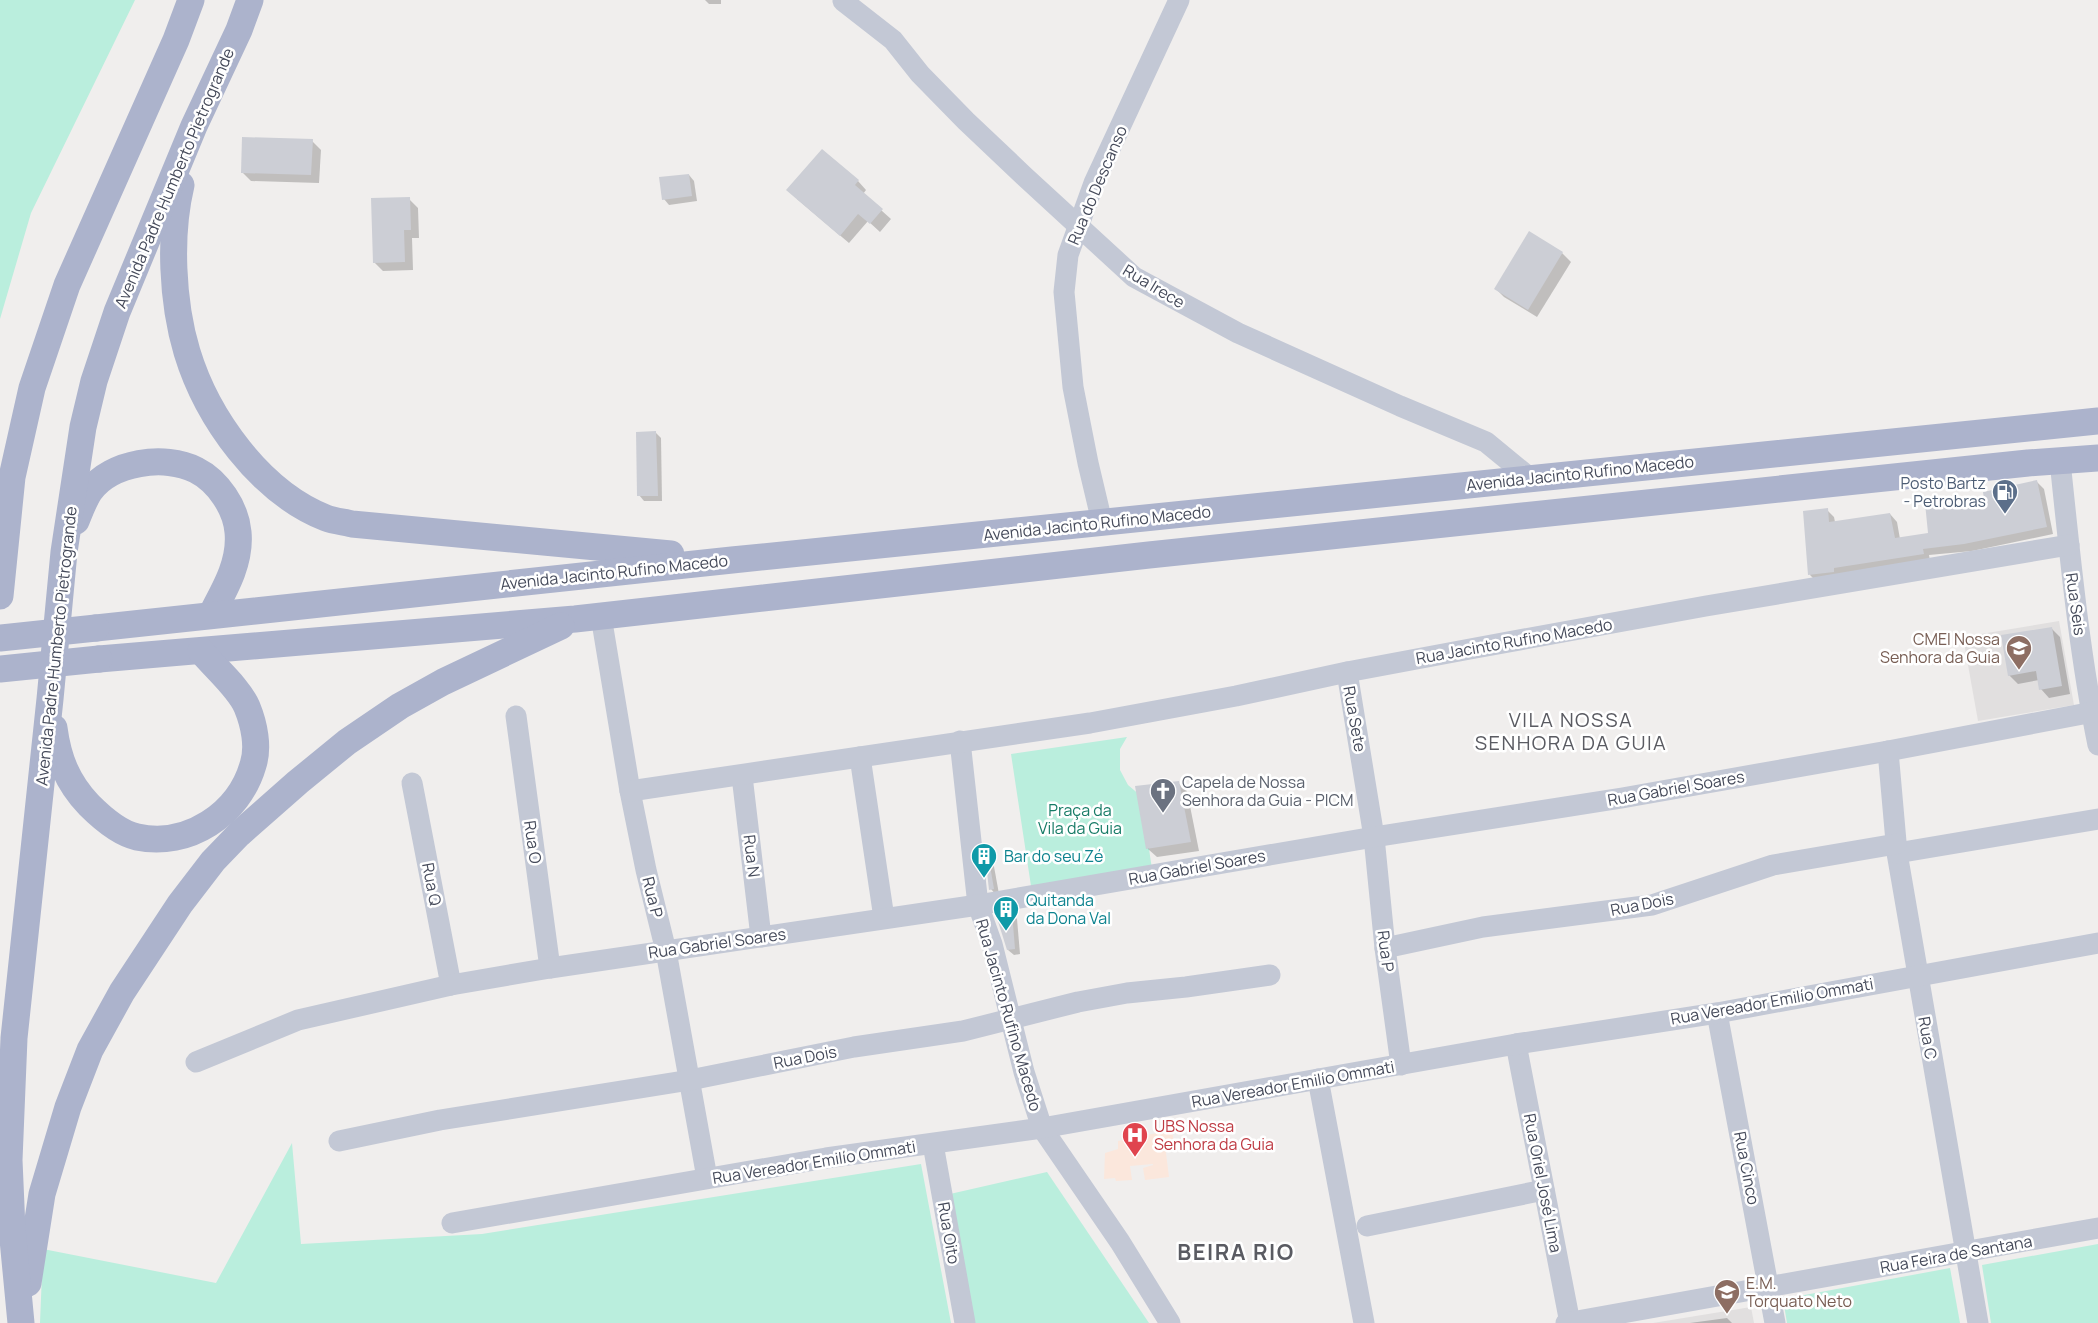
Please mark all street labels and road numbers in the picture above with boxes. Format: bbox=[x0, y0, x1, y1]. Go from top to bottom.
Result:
street label: Avenida Padre Humberto Pietrogrande bbox=[109, 44, 239, 312]
street label: Rua do Descanso bbox=[1062, 122, 1132, 248]
street label: Rua Irece bbox=[1119, 259, 1189, 313]
street label: Avenida Jacinto Rufino Macedo bbox=[1465, 450, 1695, 496]
street label: Avenida Jacinto Rufino Macedo bbox=[982, 500, 1212, 546]
street label: Avenida Padre Humberto Pietrogrande bbox=[30, 505, 82, 787]
street label: Avenida Jacinto Rufino Macedo bbox=[499, 549, 729, 595]
street label: Rua Seis bbox=[2061, 571, 2091, 637]
street label: Rua Jacinto Rufino Macedo bbox=[1414, 613, 1614, 669]
street label: Rua Sete bbox=[1338, 684, 1372, 754]
street label: Rua Gabriel Soares bbox=[1606, 765, 1746, 811]
street label: Rua O bbox=[519, 819, 547, 865]
street label: Rua N bbox=[738, 833, 766, 879]
street label: Rua Gabriel Soares bbox=[1127, 844, 1267, 890]
street label: Rua Q bbox=[417, 861, 447, 908]
street label: Rua P bbox=[637, 874, 669, 920]
street label: Rua Dois bbox=[1608, 887, 1676, 921]
street label: Rua Jacinto Rufino Macedo bbox=[971, 916, 1047, 1114]
street label: Rua Gabriel Soares bbox=[647, 922, 787, 964]
street label: Rua P bbox=[1373, 929, 1399, 973]
street label: Rua Vereador Emilío Ommati bbox=[1669, 972, 1875, 1030]
street label: Rua C bbox=[1913, 1015, 1943, 1061]
street label: Rua Dois bbox=[771, 1040, 839, 1074]
street label: Rua Vereador Emilío Ommati bbox=[1190, 1055, 1396, 1113]
street label: Rua Oriel José Lima bbox=[1519, 1112, 1567, 1254]
street label: Rua Cinco bbox=[1729, 1129, 1765, 1207]
street label: Rua Vereador Emilío Ommati bbox=[711, 1135, 917, 1189]
street label: Rua Oito bbox=[933, 1200, 965, 1266]
street label: Rua Feira de Santana bbox=[1878, 1230, 2034, 1278]

